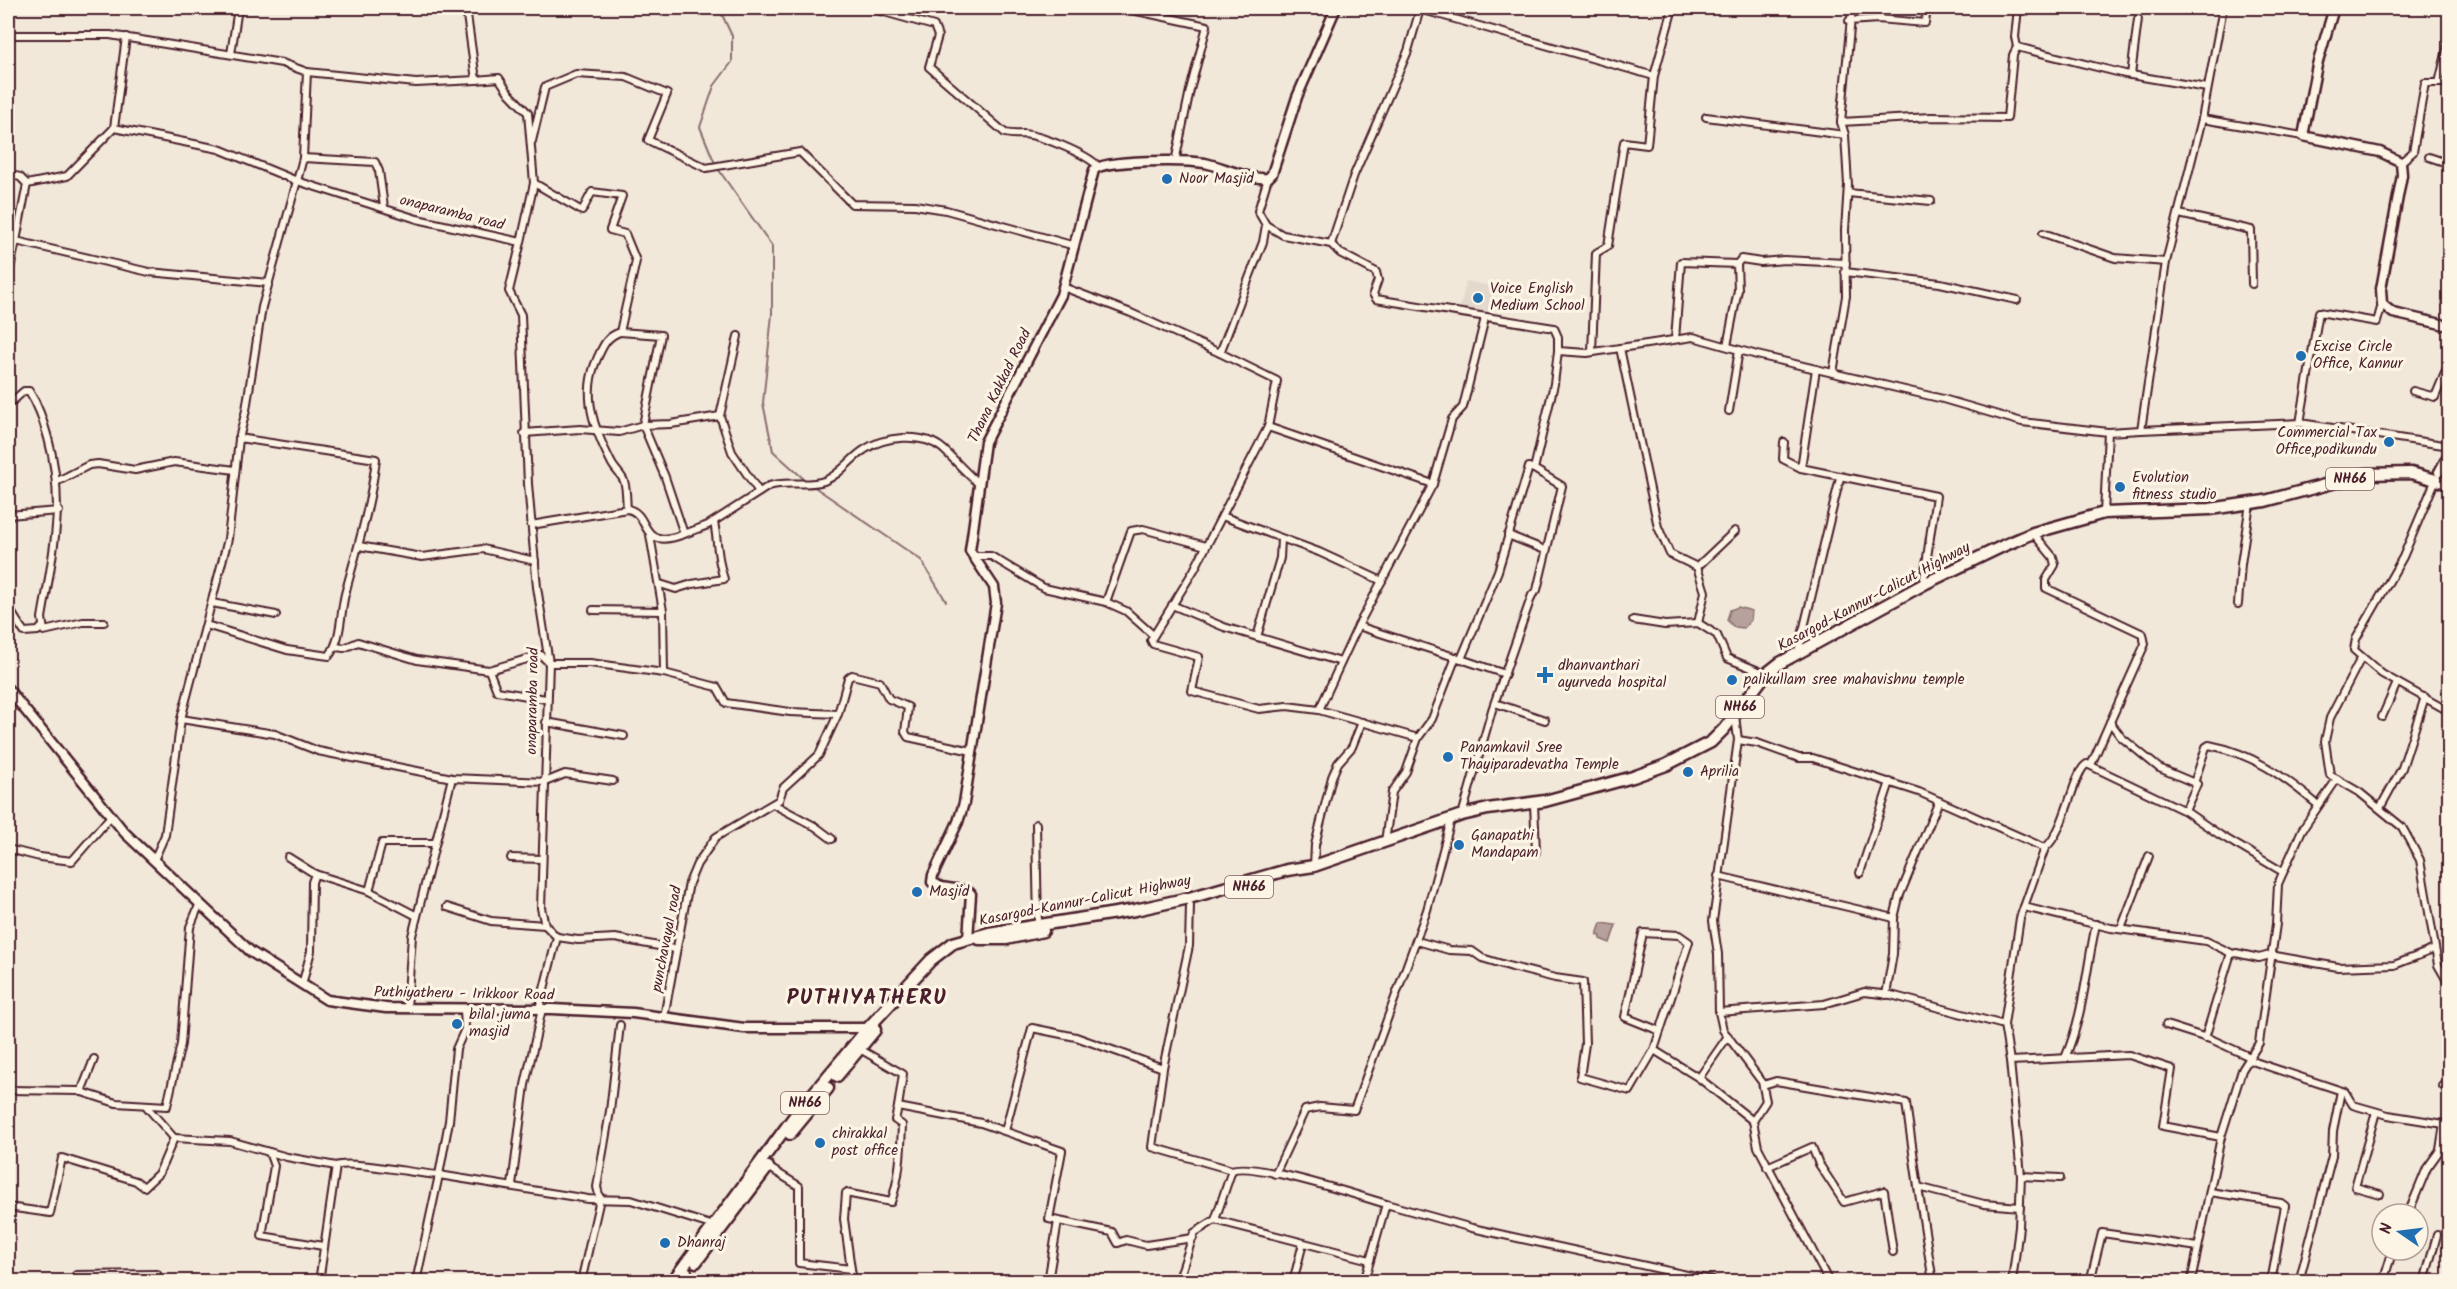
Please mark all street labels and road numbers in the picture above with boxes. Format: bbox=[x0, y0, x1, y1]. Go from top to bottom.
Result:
street label: onaparamba road bbox=[397, 188, 507, 238]
street label: Thana Kakkad Road bbox=[962, 324, 1038, 447]
road number: NH66 bbox=[2326, 468, 2374, 490]
street label: Kasargod-Kannur-Calicut Highway bbox=[1773, 535, 1976, 658]
street label: onaparamba road bbox=[520, 647, 546, 755]
road number: NH66 bbox=[1716, 696, 1764, 718]
street label: Kasargod-Kannur-Calicut Highway bbox=[977, 868, 1194, 933]
road number: NH66 bbox=[1225, 876, 1273, 898]
street label: punchavayal road bbox=[645, 883, 689, 995]
street label: Puthiyatheru - Irikkoor Road bbox=[374, 980, 555, 1008]
road number: NH66 bbox=[781, 1092, 829, 1114]

